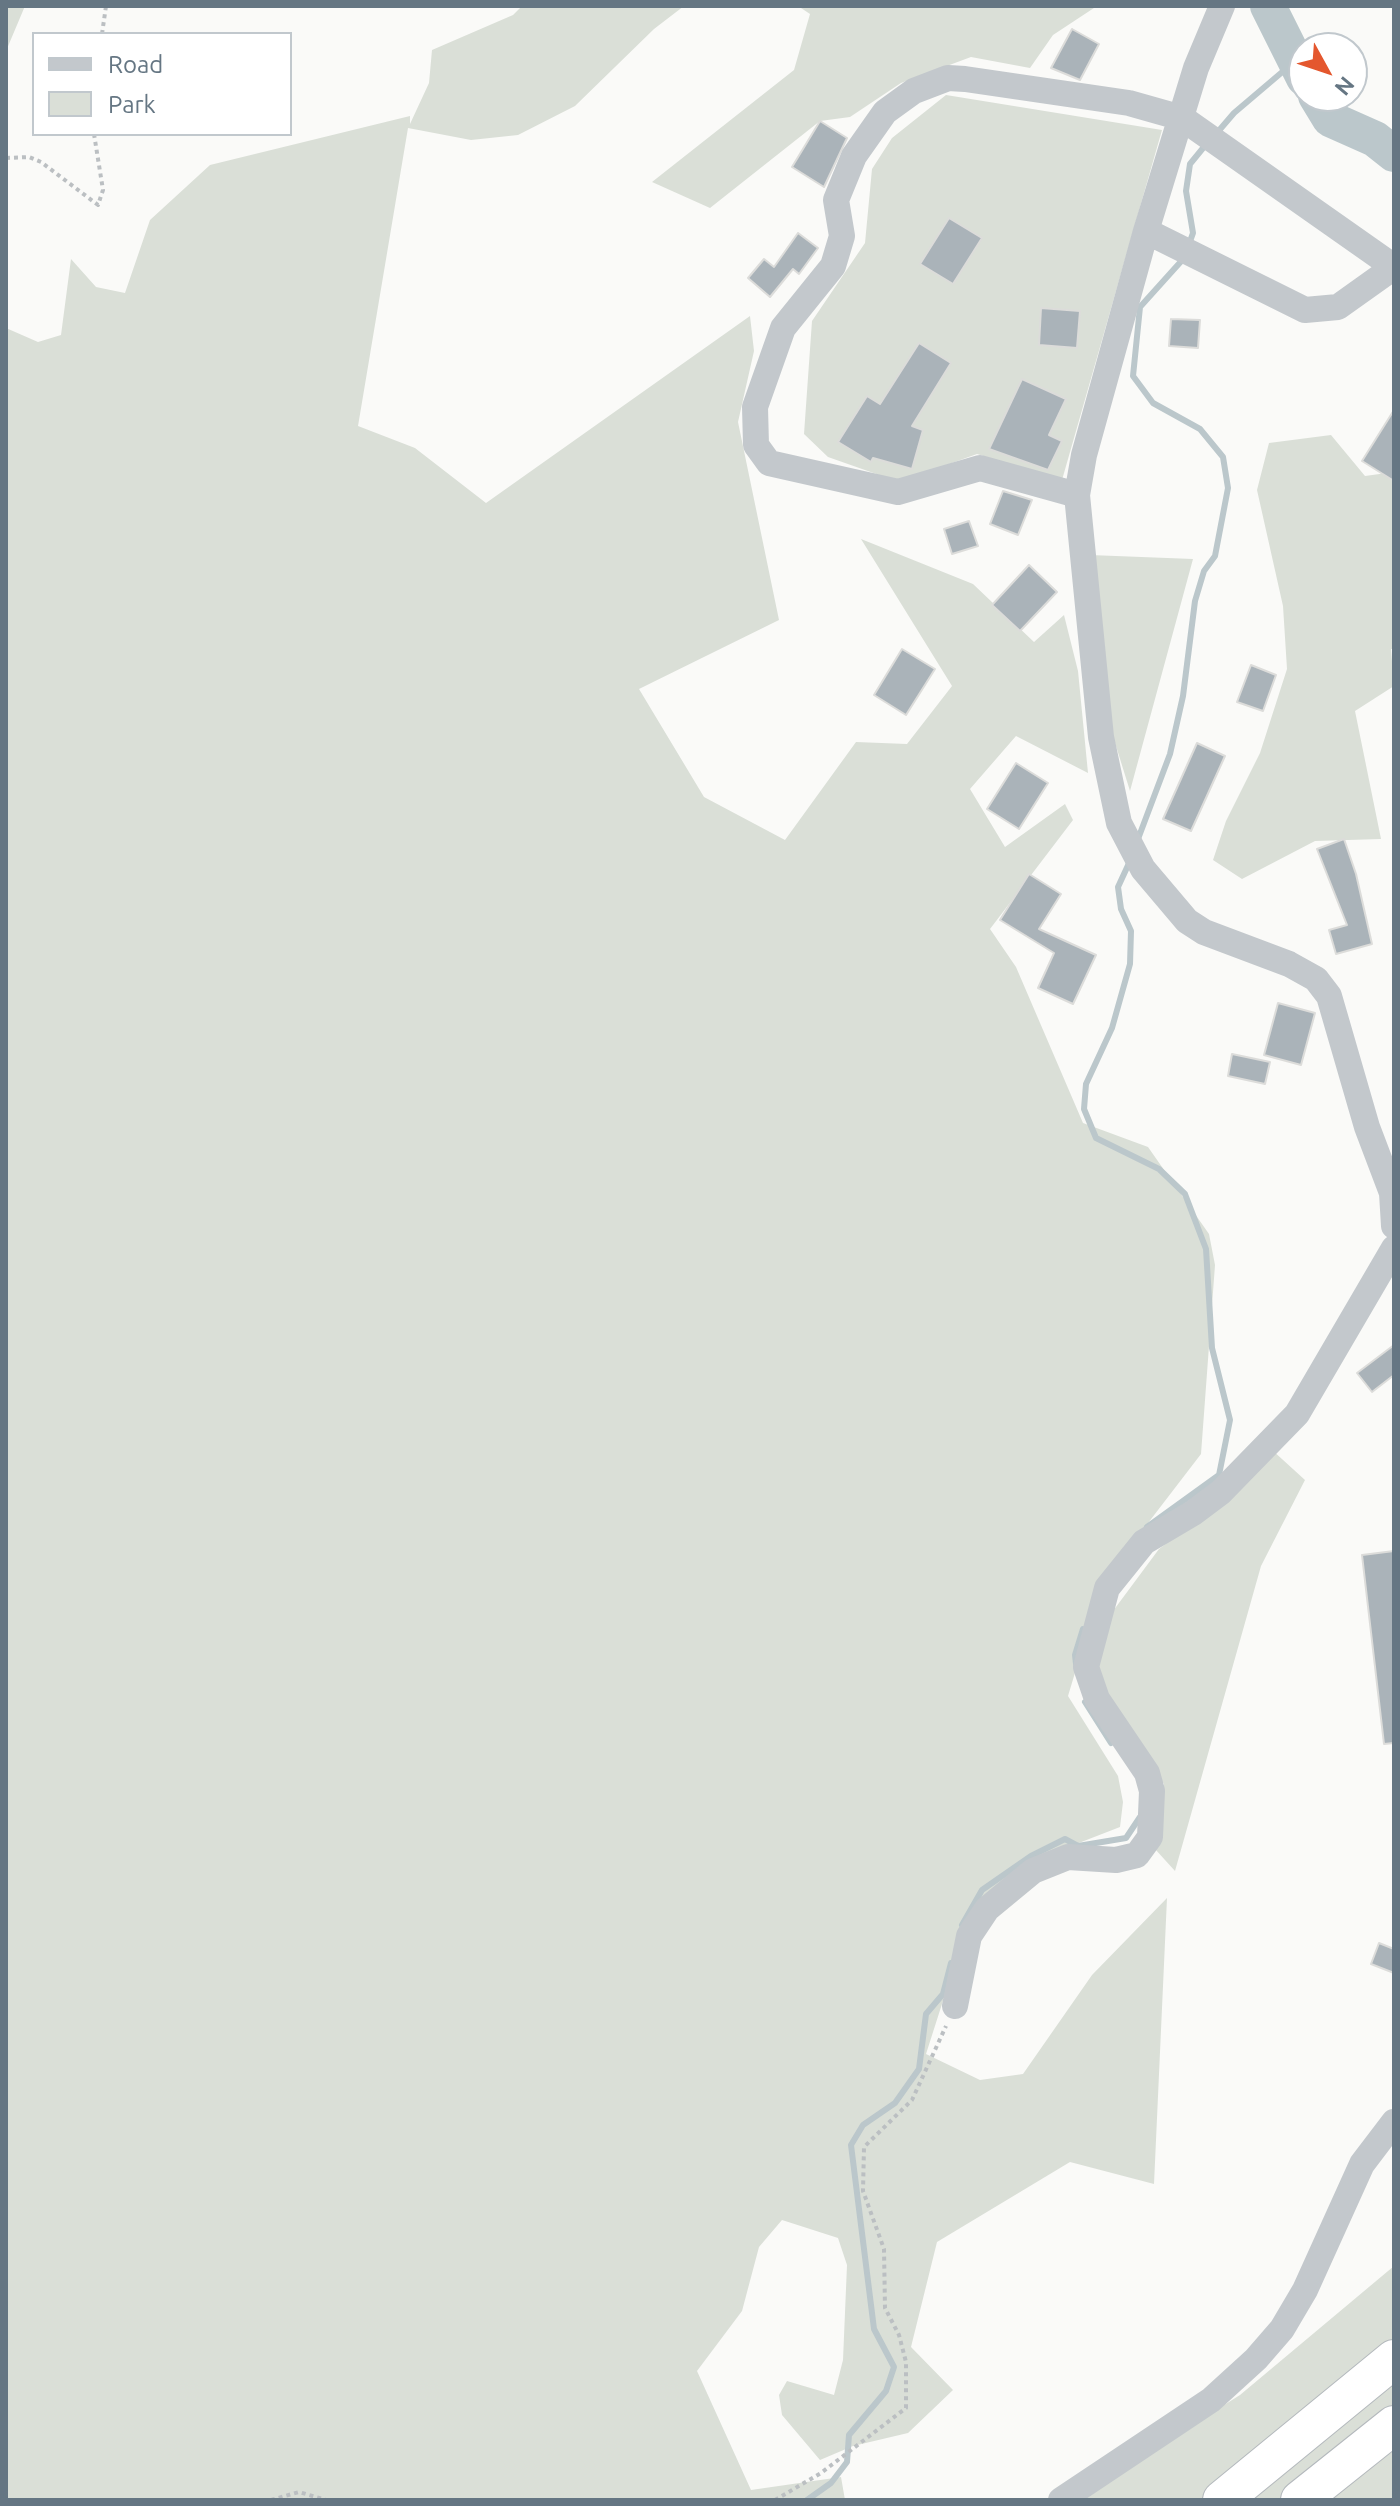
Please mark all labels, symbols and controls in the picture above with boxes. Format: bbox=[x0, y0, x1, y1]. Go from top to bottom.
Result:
legend bbox=[32, 32, 292, 136]
north arrow bbox=[1288, 32, 1368, 112]
text: Road bbox=[108, 51, 163, 78]
text: N bbox=[1330, 72, 1360, 101]
text: Park bbox=[108, 91, 156, 118]

